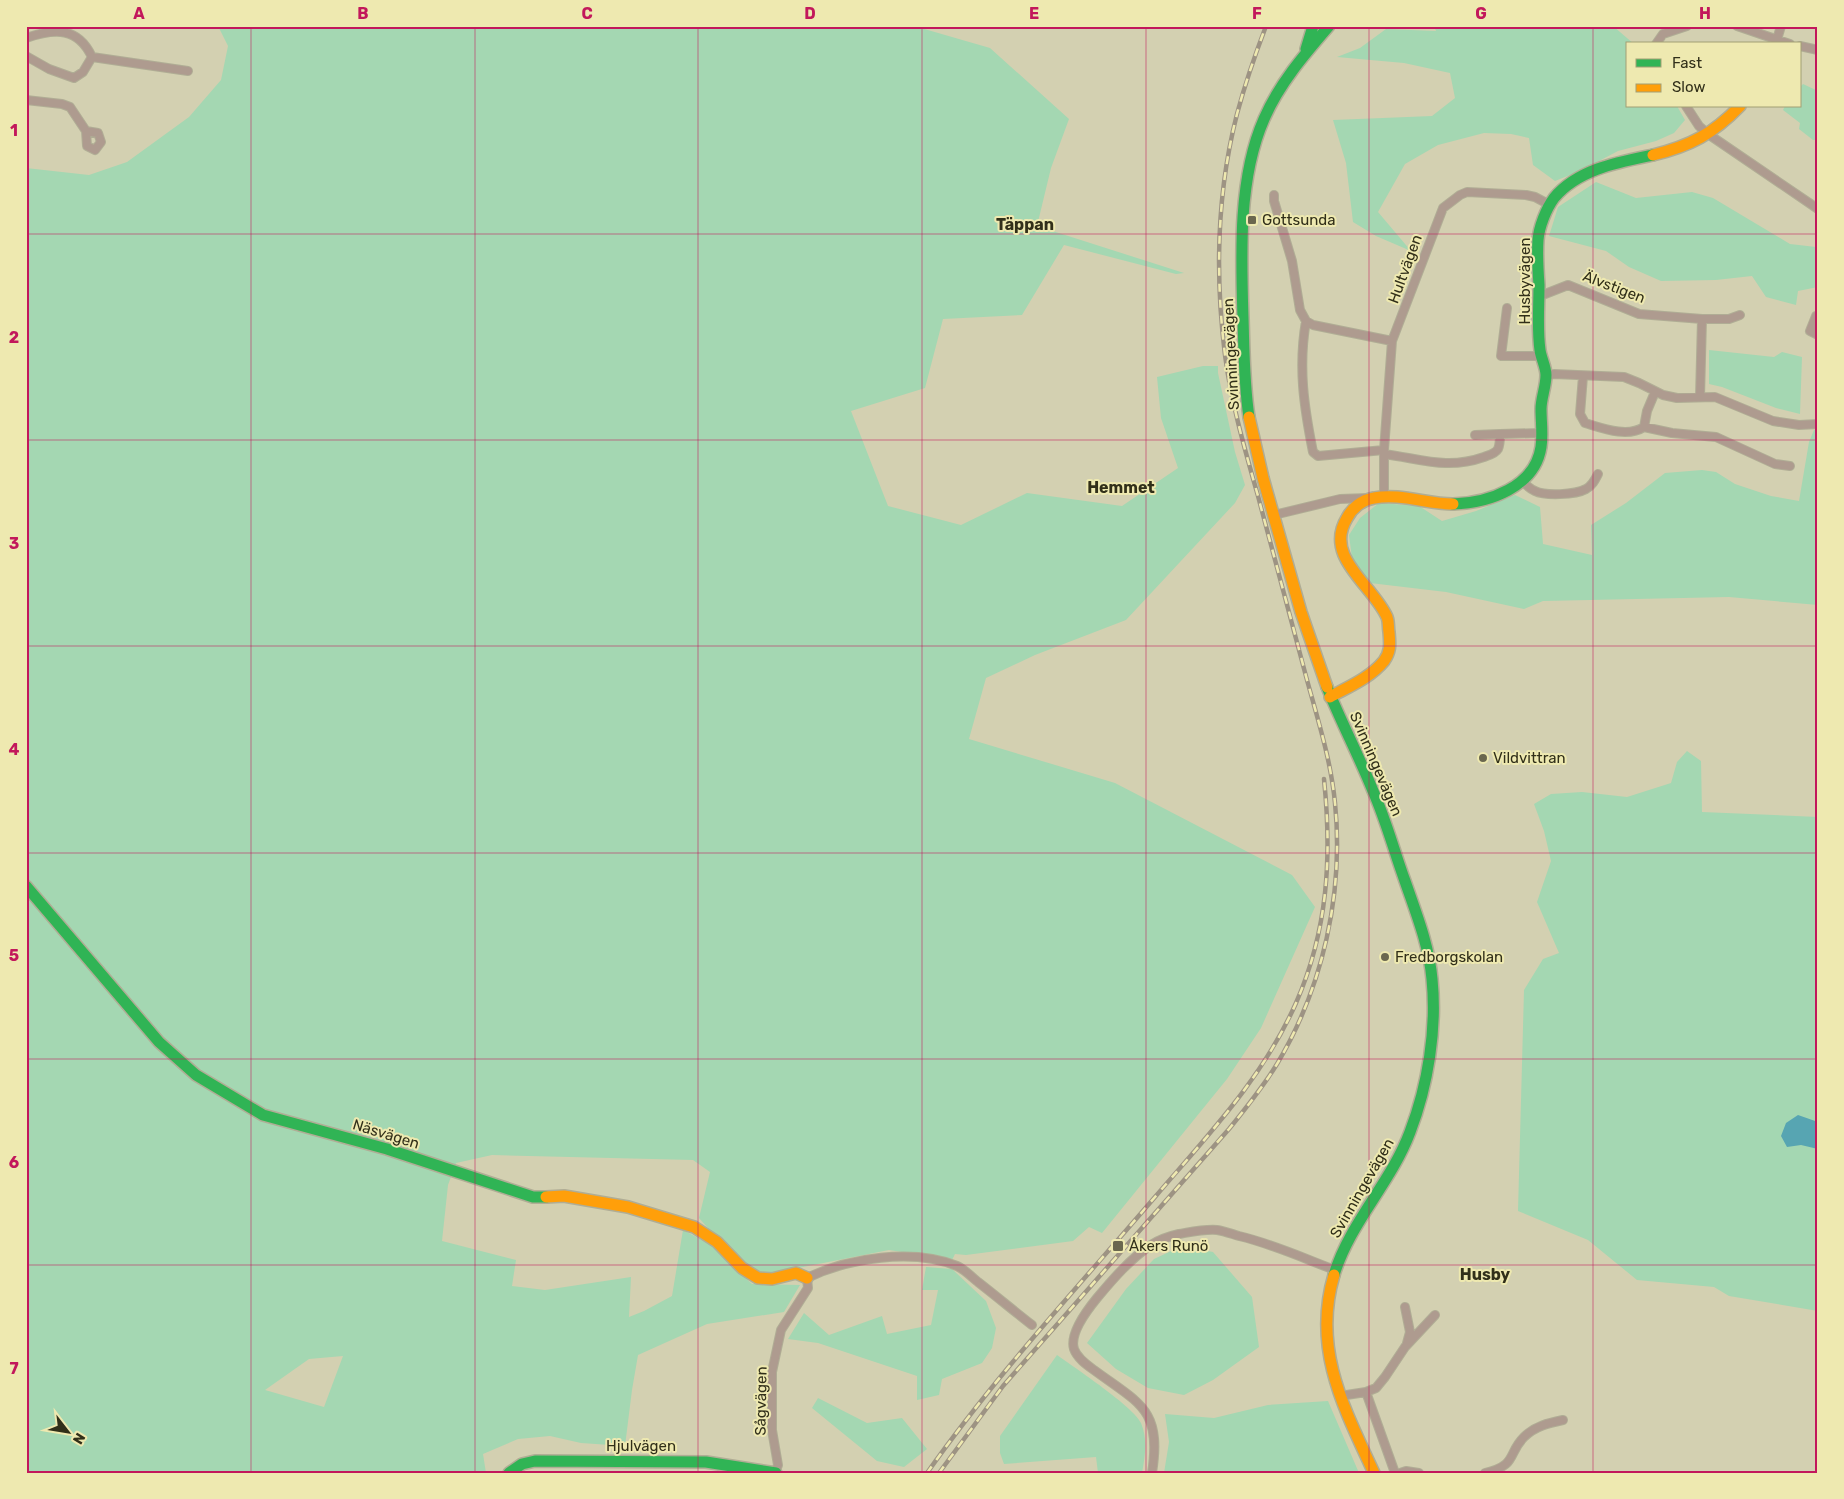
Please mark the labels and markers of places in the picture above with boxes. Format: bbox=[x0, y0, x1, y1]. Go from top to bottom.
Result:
place label: Gottsunda bbox=[1262, 211, 1335, 229]
marker: Gottsunda bbox=[1246, 214, 1258, 226]
place label: Vildvittran bbox=[1493, 749, 1566, 767]
marker: Vildvittran bbox=[1477, 752, 1489, 764]
place label: Fredborgskolan bbox=[1395, 948, 1503, 966]
marker: Fredborgskolan bbox=[1379, 951, 1391, 963]
place label: Åkers Runö bbox=[1129, 1237, 1208, 1255]
marker: Åkers Runö bbox=[1111, 1239, 1125, 1253]

